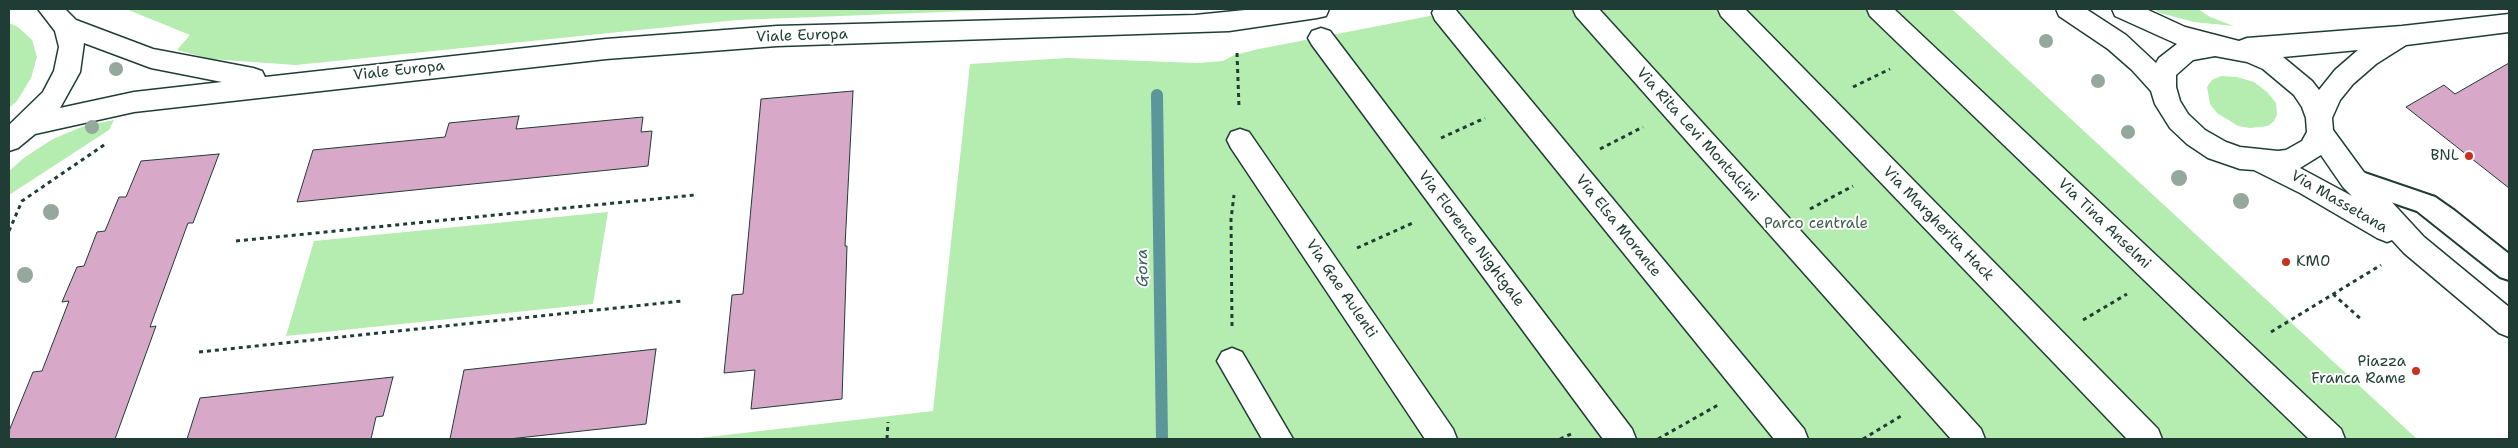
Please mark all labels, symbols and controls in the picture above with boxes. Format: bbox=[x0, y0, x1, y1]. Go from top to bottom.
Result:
street label: Viale Europa bbox=[756, 25, 848, 47]
street label: Viale Europa bbox=[352, 57, 446, 85]
street label: Via Rita Levi Montalcini bbox=[1632, 64, 1762, 206]
place label: BNL bbox=[2430, 147, 2459, 165]
marker: BNL bbox=[2463, 150, 2475, 162]
street label: Via Margherita Hack bbox=[1879, 163, 1997, 285]
street label: Via Florence Nightgale bbox=[1414, 167, 1528, 311]
street label: Via Massetana bbox=[2287, 167, 2391, 237]
street label: Via Elsa Morante bbox=[1571, 171, 1665, 281]
street label: Via Tina Anselmi bbox=[2054, 175, 2154, 273]
park label: Parco centrale bbox=[1764, 215, 1868, 233]
street label: Via Gae Aulenti bbox=[1301, 236, 1381, 342]
water label: Gora bbox=[1133, 249, 1153, 287]
place label: KM0 bbox=[2296, 253, 2330, 271]
marker: KM0 bbox=[2280, 256, 2292, 268]
place label: Piazza Franca Rame bbox=[2311, 353, 2406, 388]
marker: Piazza Franca Rame bbox=[2410, 365, 2422, 377]

